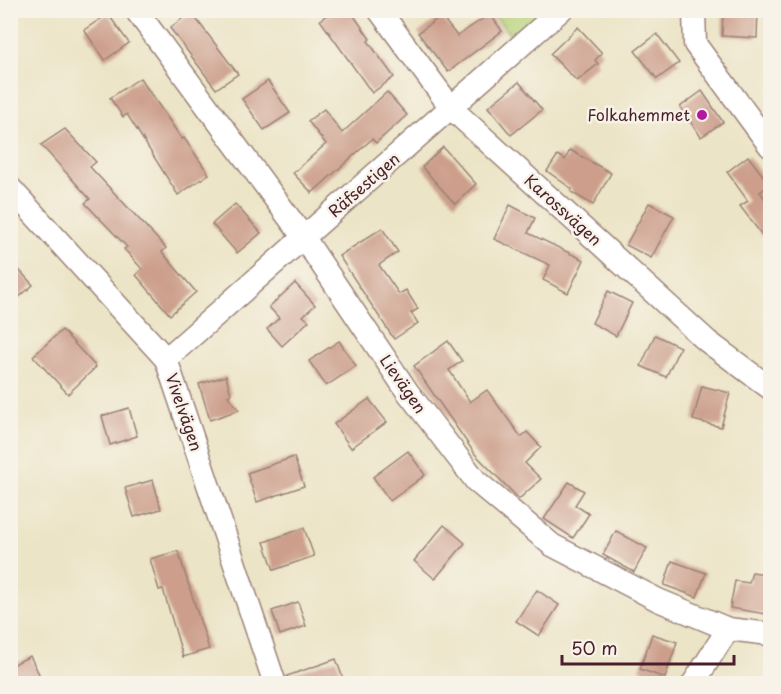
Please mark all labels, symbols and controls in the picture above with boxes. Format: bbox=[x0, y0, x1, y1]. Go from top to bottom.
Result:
place label: Folkahemmet bbox=[587, 102, 690, 126]
marker: Folkahemmet bbox=[695, 108, 709, 122]
street label: Räfsestigen bbox=[322, 146, 404, 222]
street label: Karossvägen bbox=[520, 168, 608, 251]
street label: Lievägen bbox=[375, 349, 433, 418]
street label: Vivelvägen bbox=[160, 369, 209, 454]
scale bar bbox=[562, 628, 734, 666]
text: 50 m bbox=[571, 634, 618, 661]

